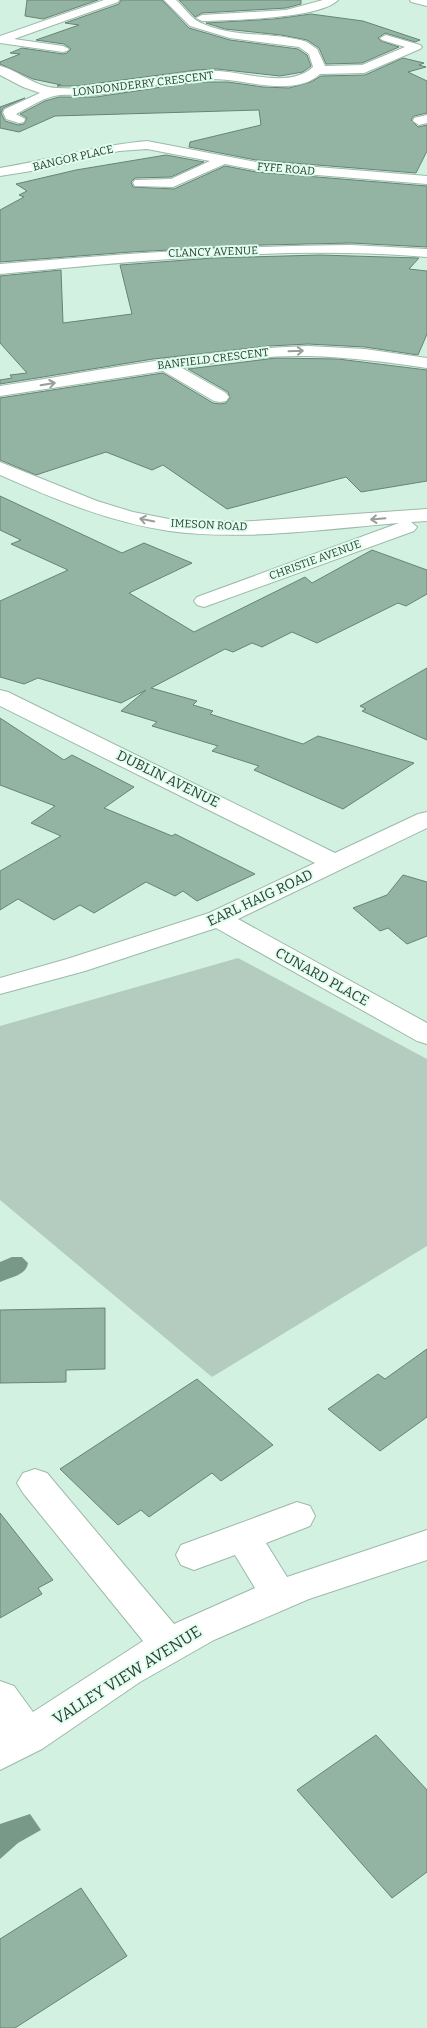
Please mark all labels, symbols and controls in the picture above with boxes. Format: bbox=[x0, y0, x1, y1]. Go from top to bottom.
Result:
street label: LONDONDERRY CRESCENT bbox=[72, 69, 215, 99]
street label: BANGOR PLACE bbox=[31, 142, 115, 174]
street label: FYFE ROAD bbox=[257, 160, 316, 178]
street label: CLANCY AVENUE bbox=[168, 244, 258, 260]
street label: BANFIELD CRESCENT bbox=[156, 346, 270, 372]
one-way arrow bbox=[288, 346, 304, 356]
one-way arrow bbox=[40, 378, 56, 388]
one-way arrow bbox=[139, 515, 155, 525]
one-way arrow bbox=[371, 515, 387, 524]
street label: IMESON ROAD bbox=[170, 517, 248, 533]
street label: CHRISTIE AVENUE bbox=[267, 537, 363, 583]
street label: DUBLIN AVENUE bbox=[114, 747, 222, 811]
street label: EARL HAIG ROAD bbox=[204, 866, 316, 930]
street label: CUNARD PLACE bbox=[272, 944, 372, 1010]
street label: VALLEY VIEW AVENUE bbox=[49, 1622, 205, 1728]

